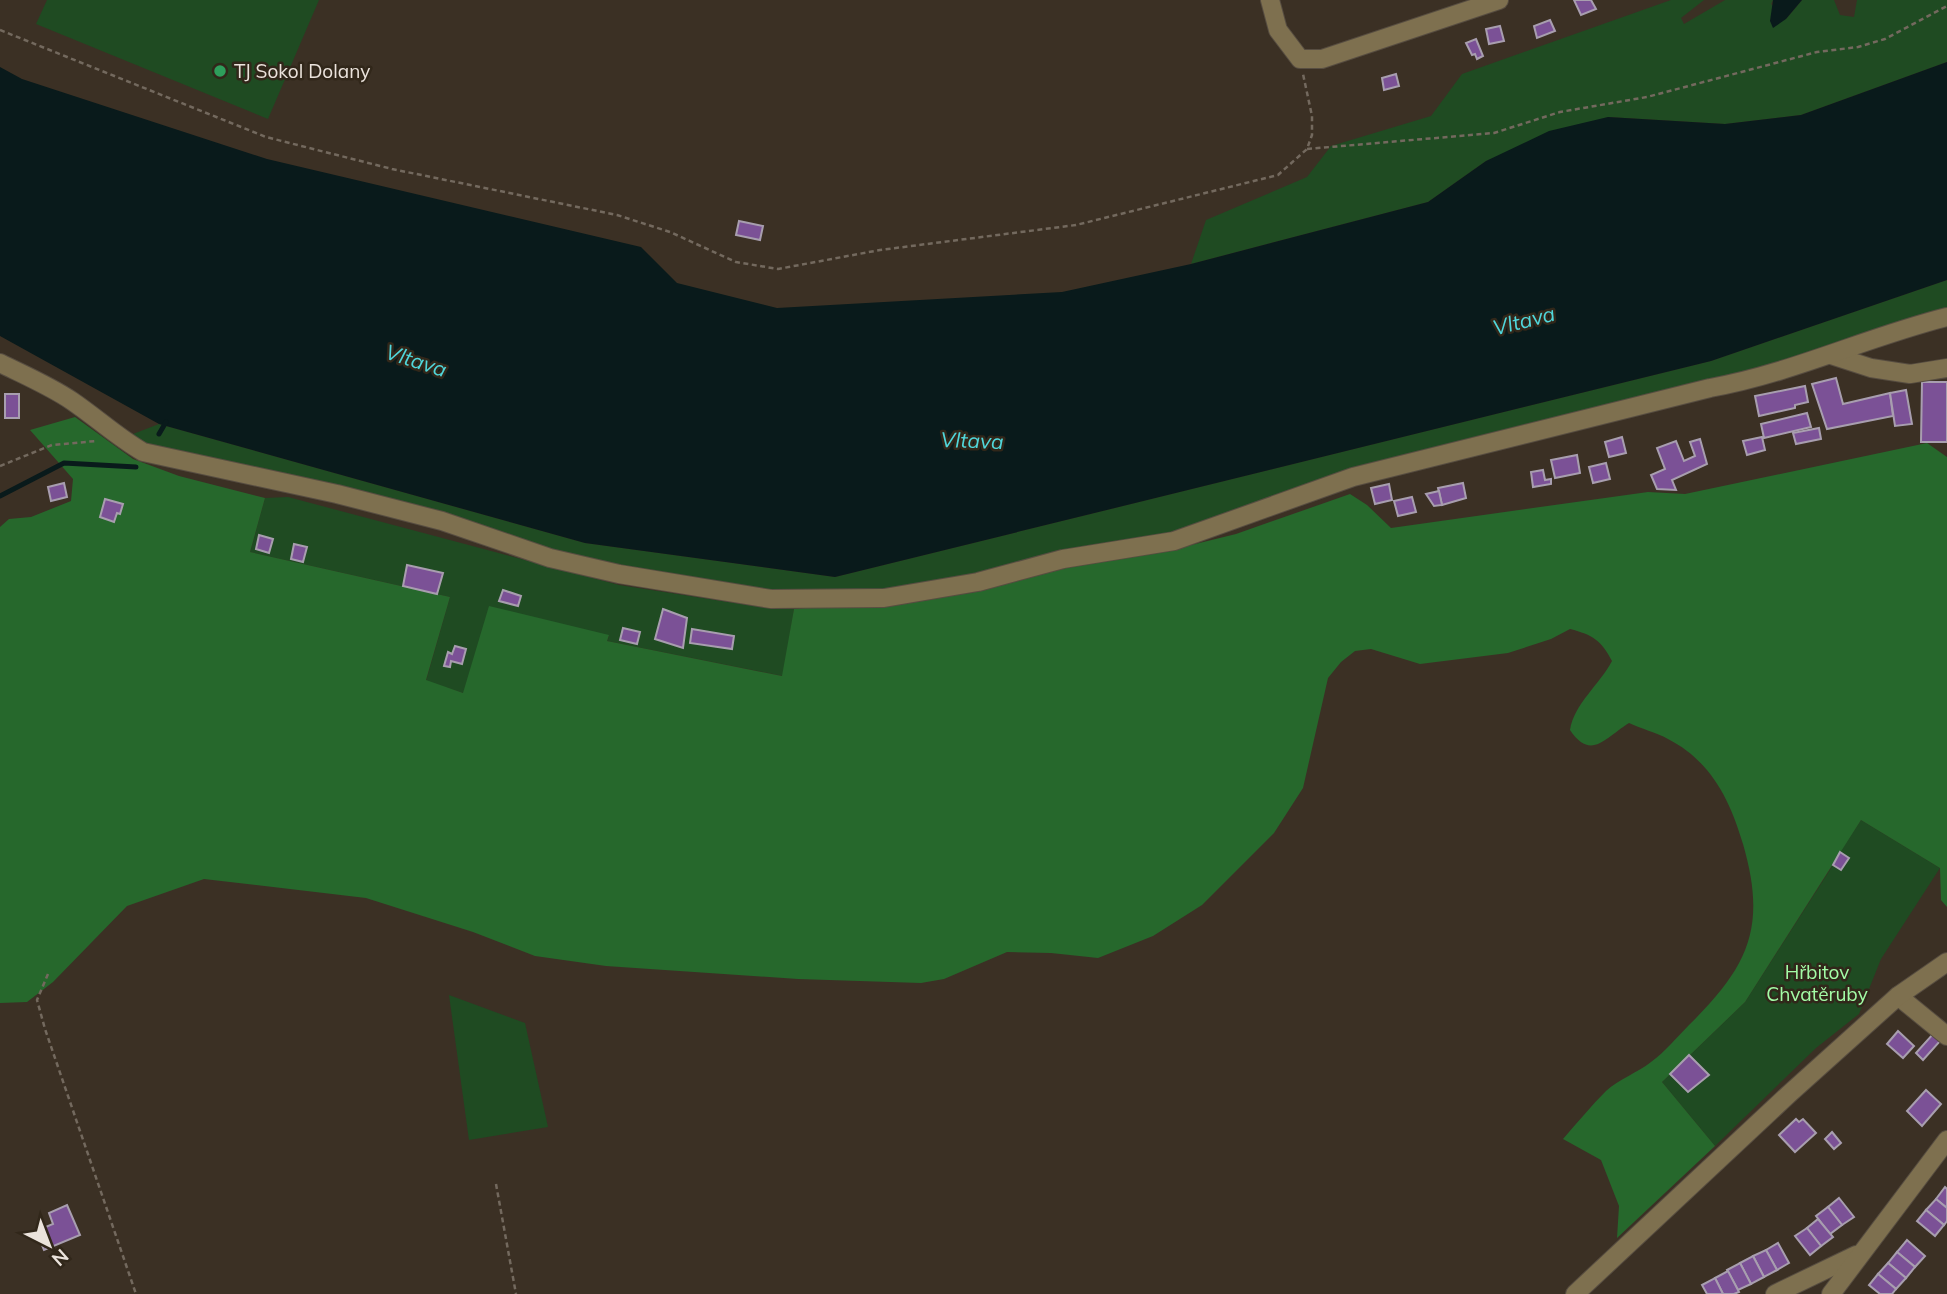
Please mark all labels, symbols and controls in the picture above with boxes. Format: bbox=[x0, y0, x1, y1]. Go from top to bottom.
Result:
place label: TJ Sokol Dolany bbox=[234, 59, 370, 83]
marker: TJ Sokol Dolany bbox=[212, 63, 228, 79]
water label: Vltava bbox=[1490, 300, 1557, 340]
water label: Vltava bbox=[382, 338, 450, 382]
water label: Vltava bbox=[940, 426, 1004, 454]
park label: Hřbitov Chvatěruby bbox=[1766, 960, 1868, 1006]
north arrow bbox=[14, 1210, 84, 1280]
text: N bbox=[47, 1244, 74, 1271]

